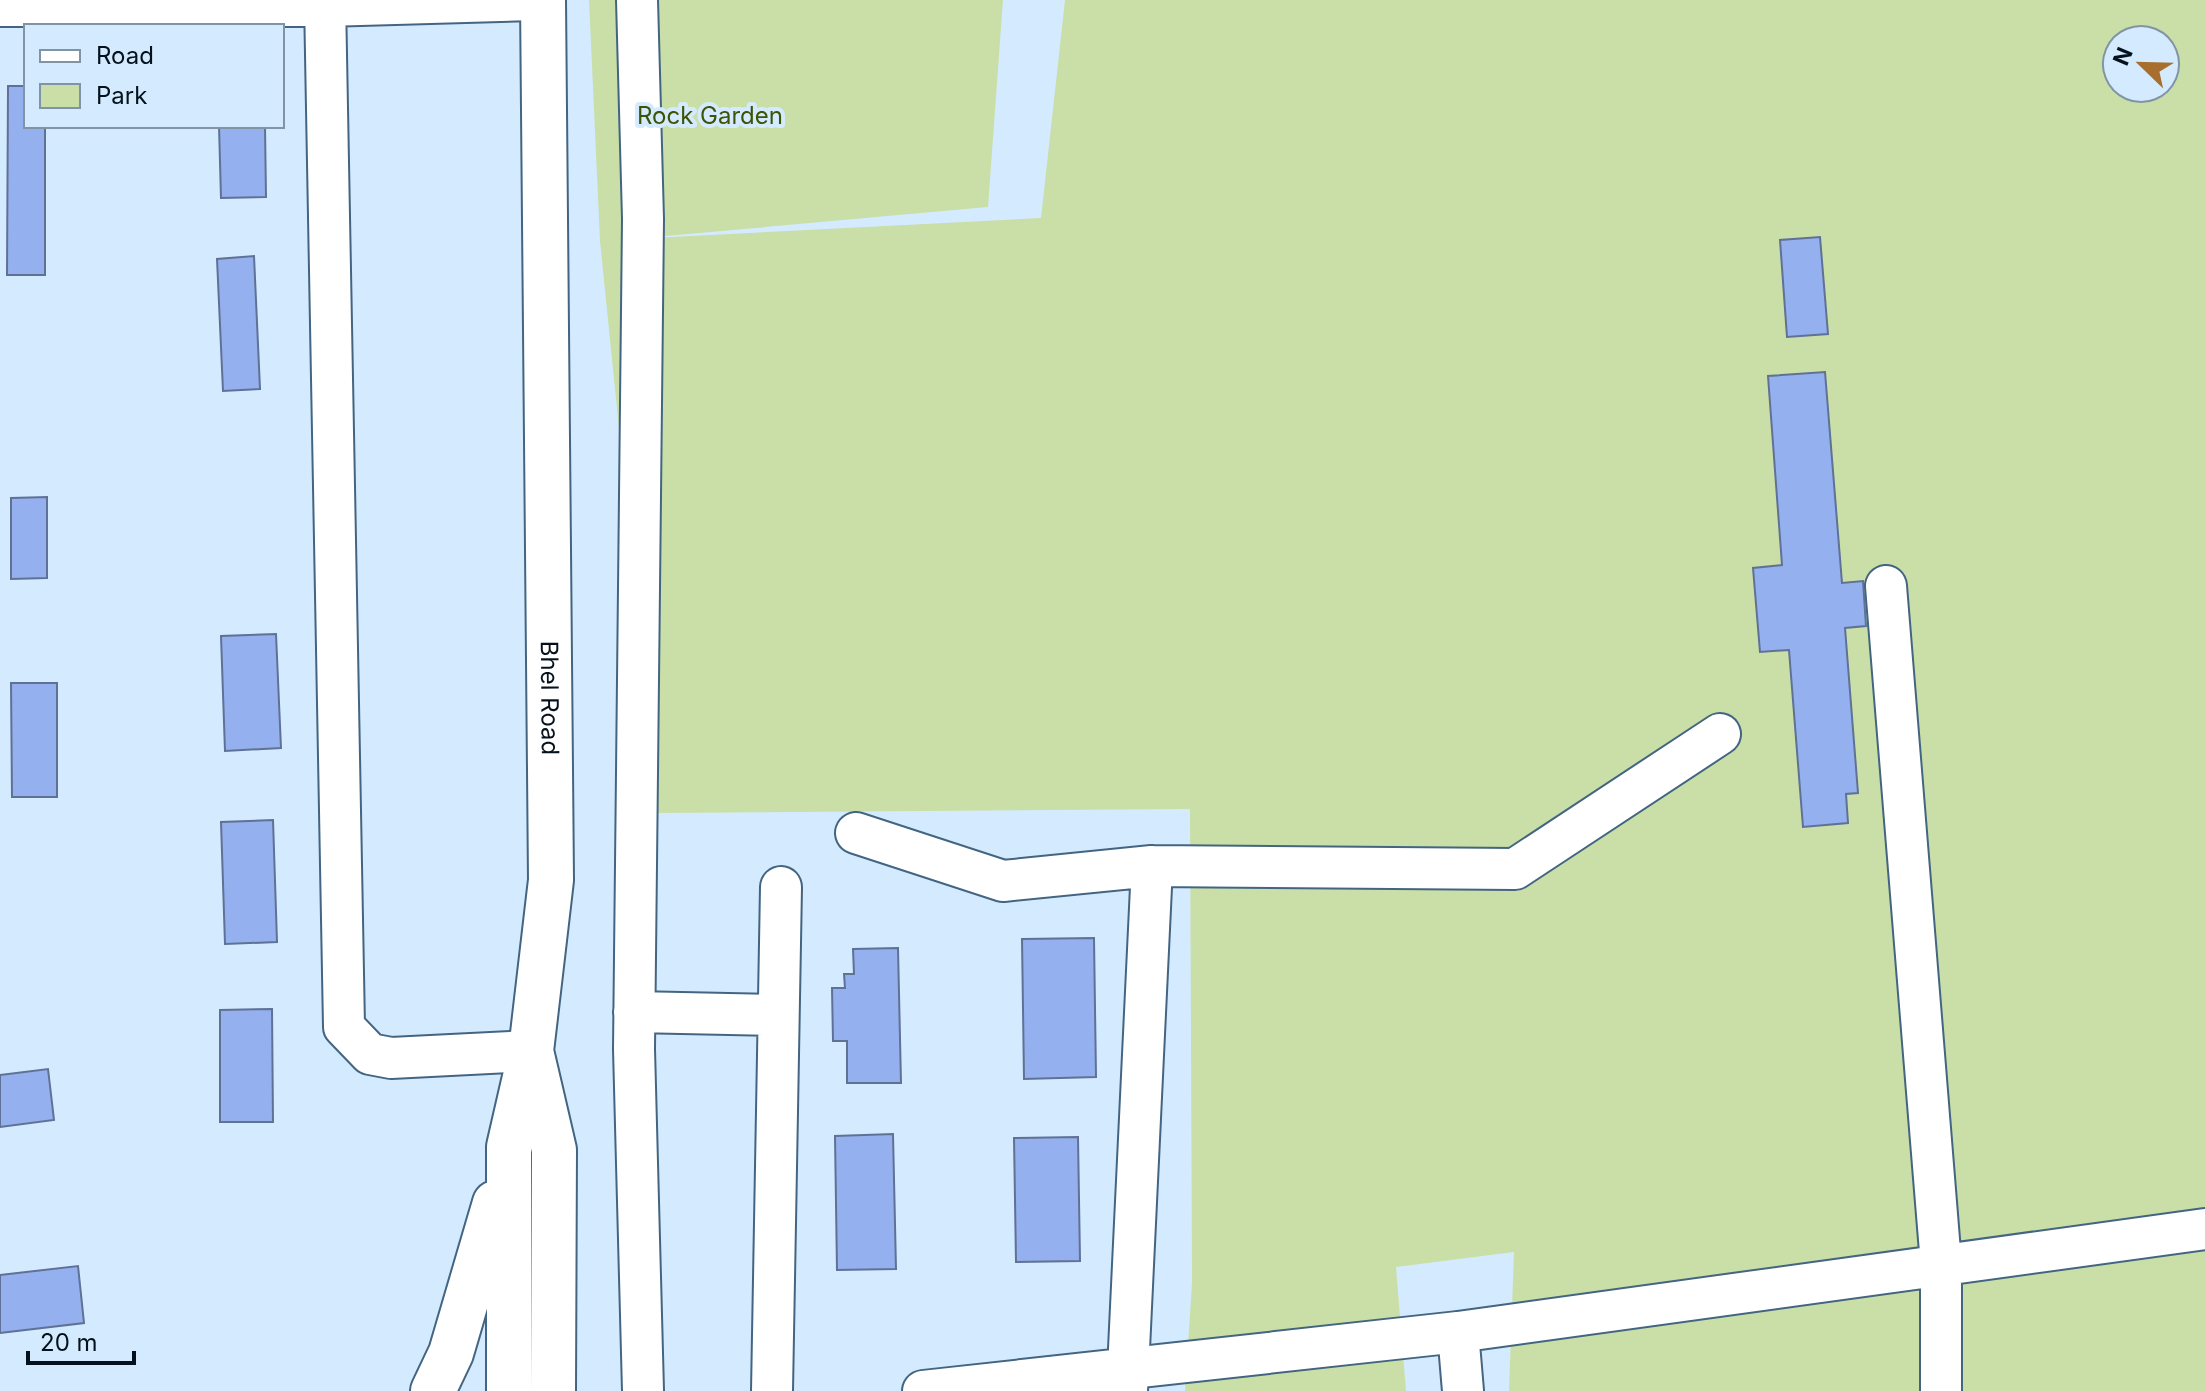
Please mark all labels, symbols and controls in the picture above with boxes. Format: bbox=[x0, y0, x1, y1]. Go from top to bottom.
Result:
legend bbox=[24, 24, 284, 128]
north arrow bbox=[2101, 24, 2181, 104]
text: Road bbox=[96, 41, 154, 70]
text: N bbox=[2107, 43, 2138, 69]
text: Park bbox=[96, 81, 147, 110]
park label: Rock Garden bbox=[637, 101, 783, 130]
street label: Bhel Road bbox=[535, 641, 565, 755]
scale bar bbox=[28, 1315, 134, 1365]
text: 20 m bbox=[40, 1328, 98, 1357]

